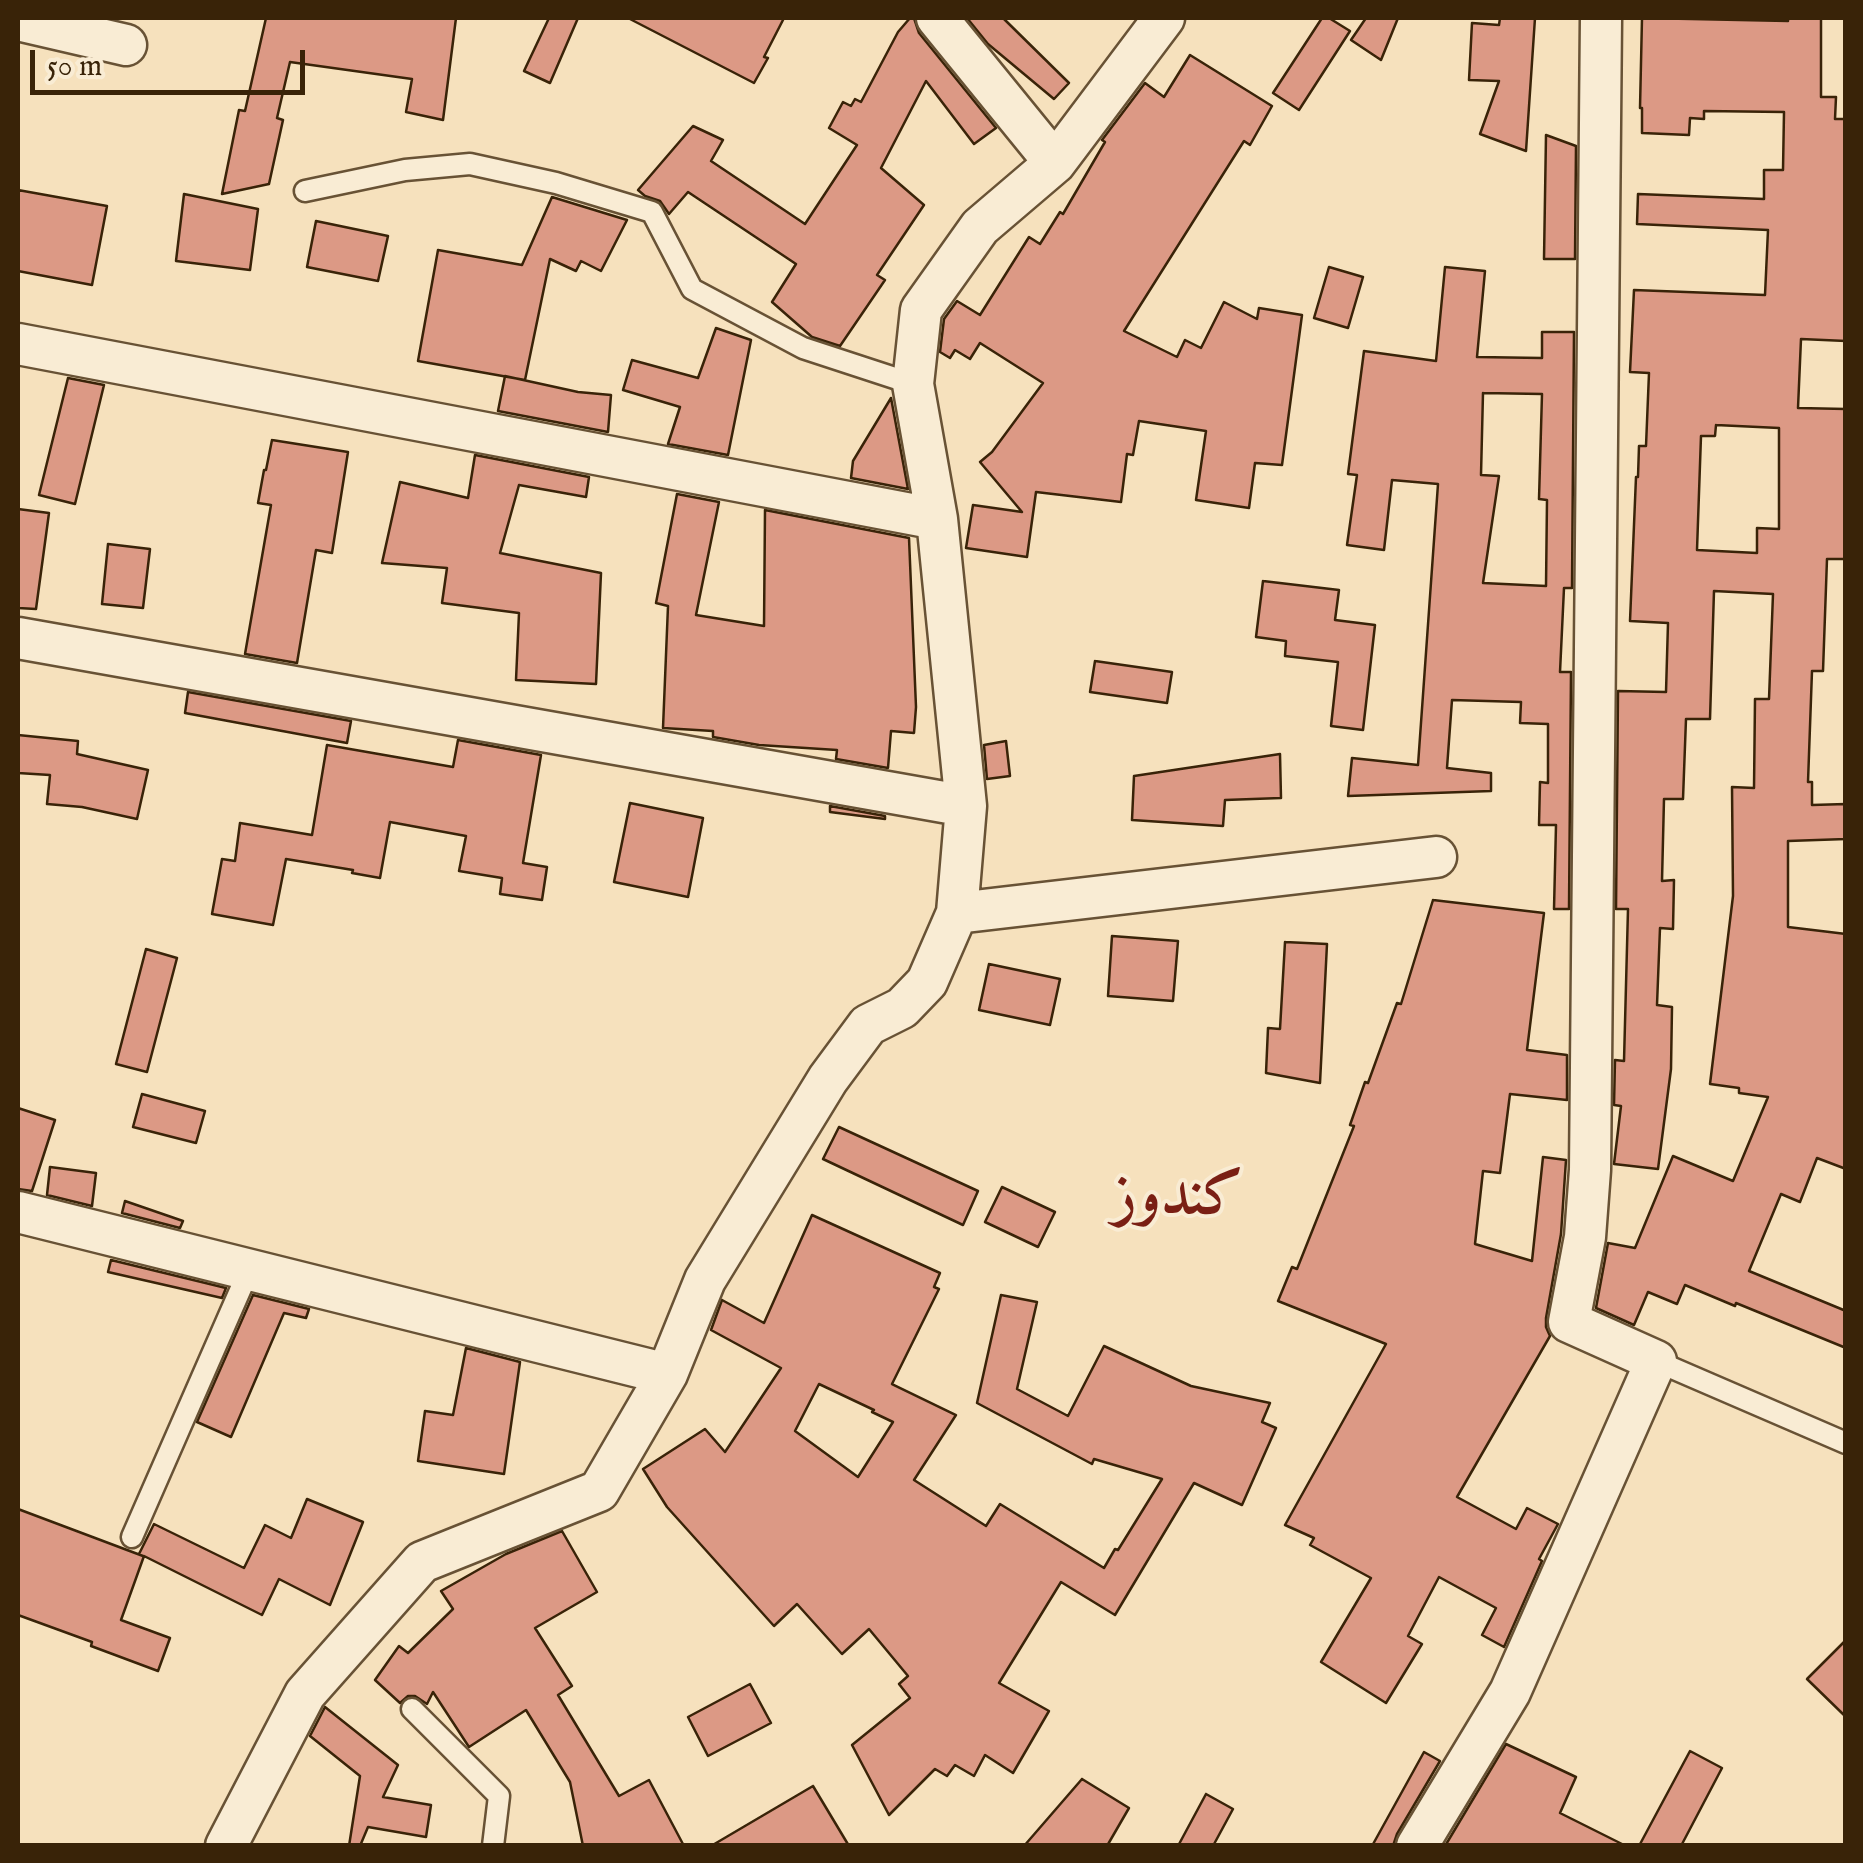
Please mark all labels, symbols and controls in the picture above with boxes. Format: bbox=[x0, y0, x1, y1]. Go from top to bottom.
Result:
scale bar bbox=[35, 30, 310, 92]
text: 50 m bbox=[47, 48, 102, 86]
district label: کندوز bbox=[1113, 1165, 1243, 1237]

